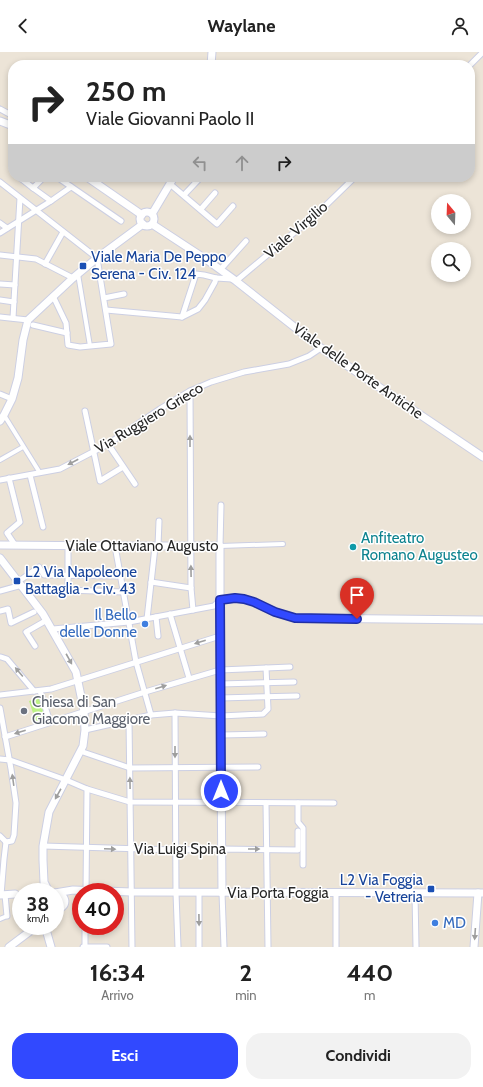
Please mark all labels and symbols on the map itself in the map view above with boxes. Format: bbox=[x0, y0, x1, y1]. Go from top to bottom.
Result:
north arrow bbox=[431, 194, 471, 234]
street label: Viale Virgilio bbox=[261, 198, 331, 262]
place label: Viale Maria De Peppo Serena - Civ. 124 bbox=[91, 248, 226, 283]
marker: Viale Maria De Peppo Serena - Civ. 124 bbox=[78, 261, 88, 271]
street label: Viale delle Porte Antiche bbox=[290, 319, 427, 423]
street label: Via Ruggiero Grieco bbox=[92, 379, 206, 457]
one-way arrow bbox=[187, 434, 193, 447]
one-way arrow bbox=[68, 459, 79, 465]
place label: Anfiteatro Romano Augusteo bbox=[361, 529, 478, 564]
street label: Viale Ottaviano Augusto bbox=[66, 537, 218, 555]
marker: Anfiteatro Romano Augusteo bbox=[348, 542, 358, 552]
place label: L2 Via Napoleone Battaglia - Civ. 43 bbox=[25, 563, 137, 598]
one-way arrow bbox=[188, 564, 194, 577]
marker: L2 Via Napoleone Battaglia - Civ. 43 bbox=[12, 576, 22, 586]
pin bbox=[340, 578, 374, 619]
place label: Il Bello delle Donne bbox=[59, 606, 137, 641]
marker: Il Bello delle Donne bbox=[140, 619, 150, 629]
one-way arrow bbox=[194, 639, 206, 645]
one-way arrow bbox=[66, 653, 73, 665]
one-way arrow bbox=[14, 667, 23, 678]
one-way arrow bbox=[156, 684, 168, 690]
place label: Chiesa di San Giacomo Maggiore bbox=[32, 693, 151, 728]
marker: Chiesa di San Giacomo Maggiore bbox=[19, 706, 29, 716]
one-way arrow bbox=[14, 729, 26, 735]
one-way arrow bbox=[172, 746, 178, 759]
position arrow bbox=[200, 770, 242, 812]
one-way arrow bbox=[10, 774, 16, 786]
one-way arrow bbox=[127, 776, 133, 789]
one-way arrow bbox=[54, 788, 61, 800]
street label: Via Luigi Spina bbox=[134, 840, 227, 858]
one-way arrow bbox=[104, 845, 116, 852]
one-way arrow bbox=[248, 846, 261, 852]
place label: L2 Via Foggia - Vetreria bbox=[340, 871, 424, 906]
speed limit sign: 40 bbox=[72, 883, 124, 935]
street label: Via Porta Foggia bbox=[227, 884, 330, 902]
marker: L2 Via Foggia - Vetreria bbox=[426, 884, 436, 894]
one-way arrow bbox=[196, 914, 202, 927]
place label: MD bbox=[443, 914, 466, 932]
marker: MD bbox=[430, 918, 440, 928]
one-way arrow bbox=[472, 928, 479, 940]

